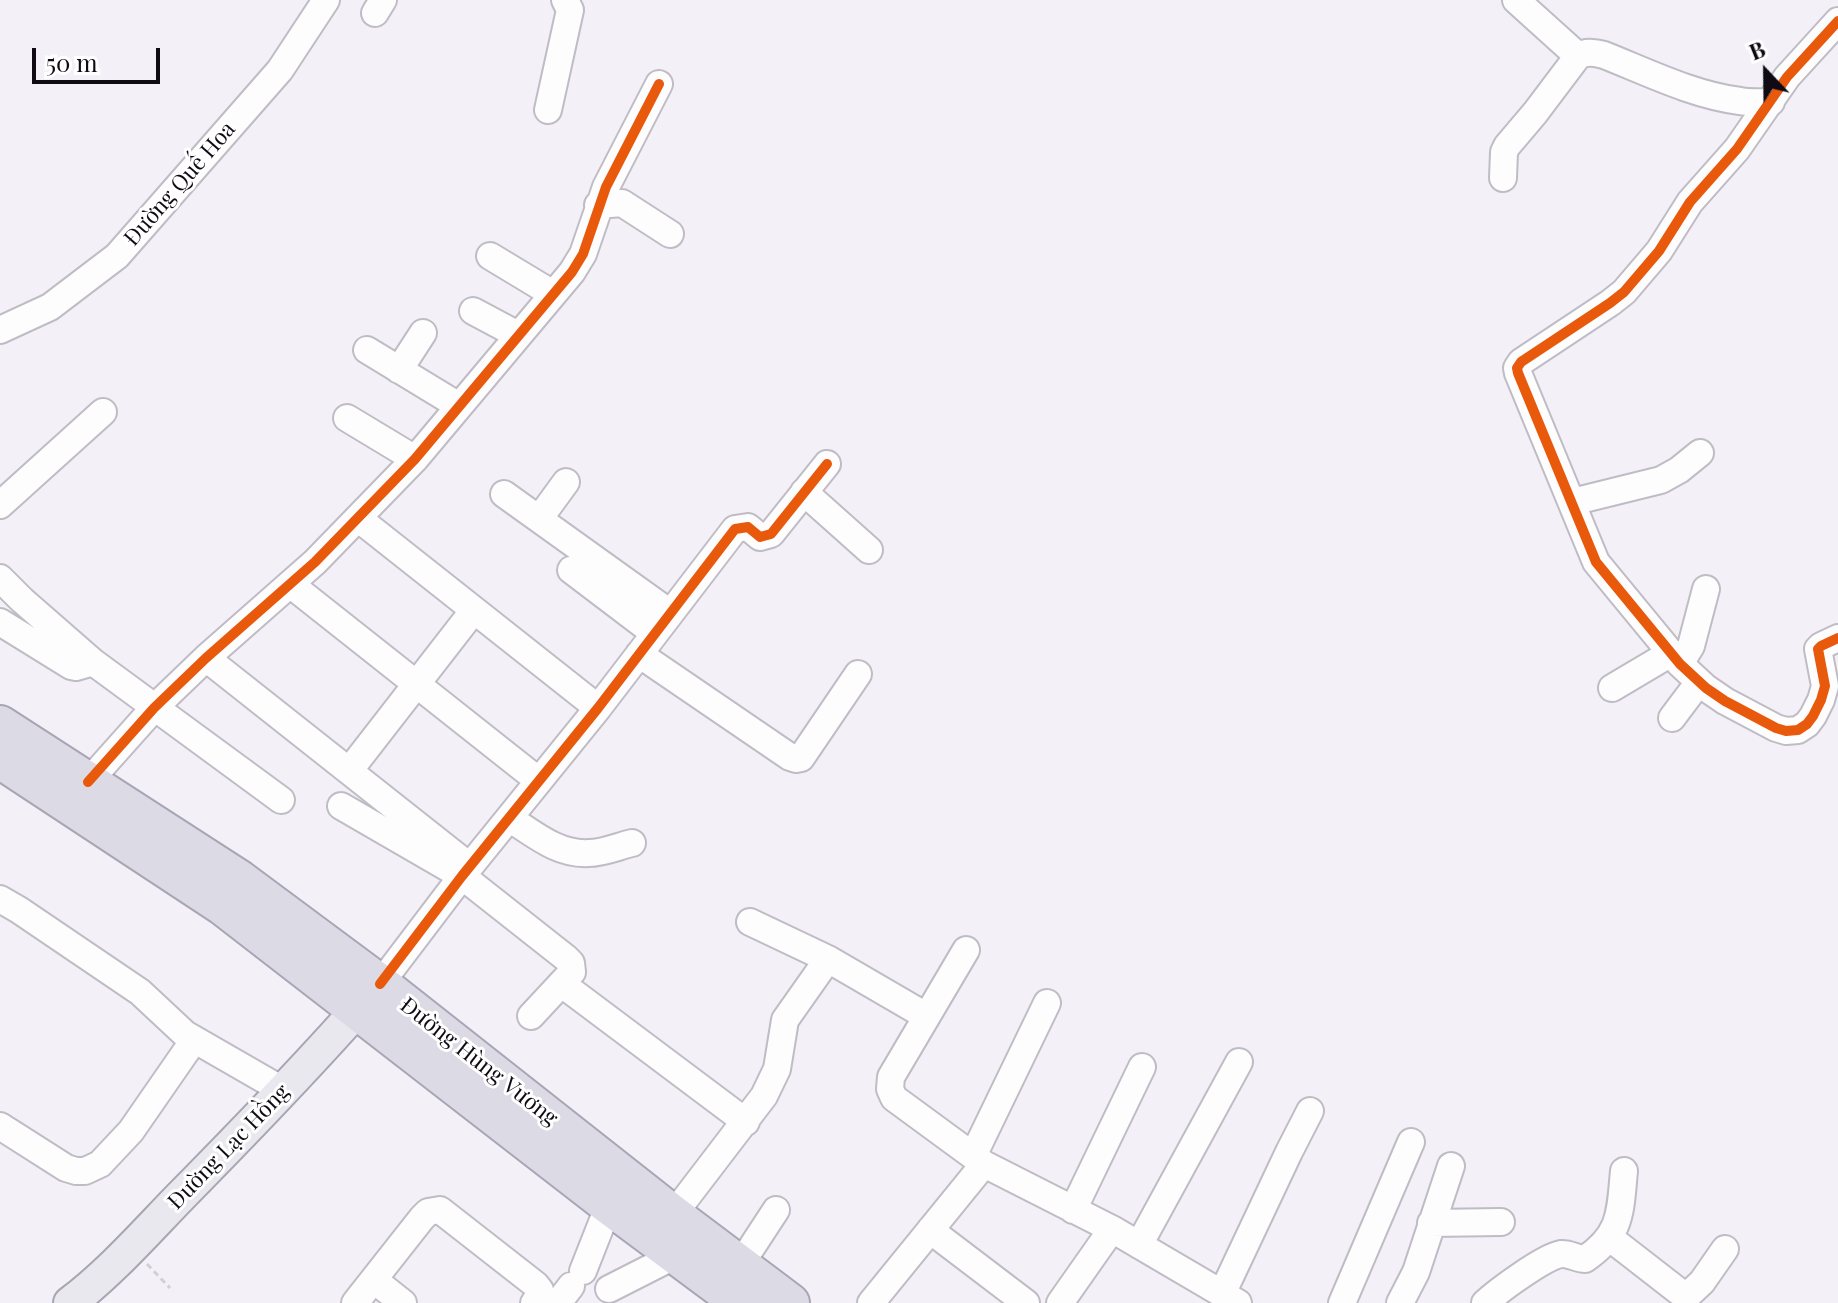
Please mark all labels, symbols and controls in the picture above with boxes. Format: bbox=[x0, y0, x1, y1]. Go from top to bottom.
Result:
scale bar bbox=[36, 32, 164, 82]
north arrow bbox=[1726, 32, 1806, 112]
text: B bbox=[1745, 33, 1769, 66]
text: 50 m bbox=[46, 46, 98, 78]
street label: Đường Quế Hoa bbox=[119, 117, 241, 251]
street label: Đường Hùng Vương bbox=[395, 992, 563, 1132]
street label: Đường Lạc Hồng bbox=[163, 1079, 295, 1215]

